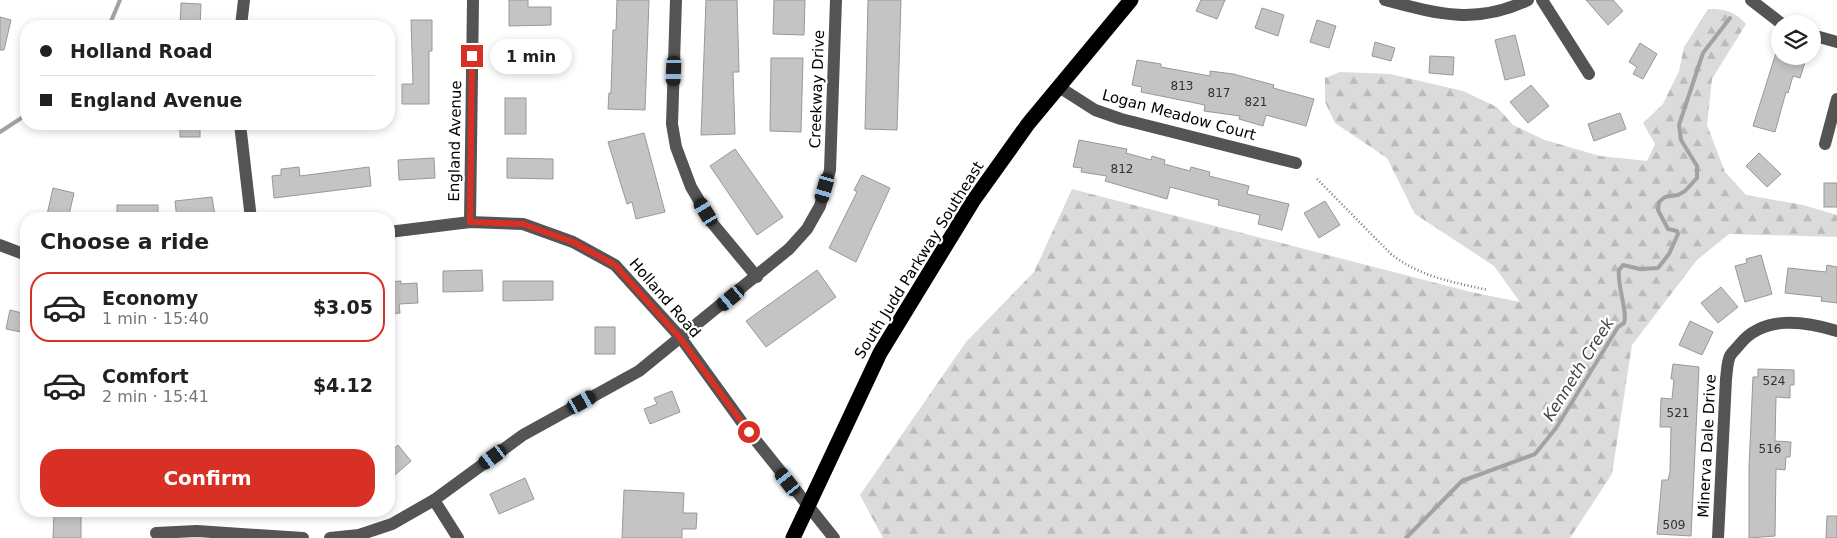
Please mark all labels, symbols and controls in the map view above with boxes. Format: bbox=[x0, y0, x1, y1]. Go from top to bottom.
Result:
map controls bbox=[1771, 15, 1821, 65]
button: layers bbox=[1771, 15, 1821, 65]
street label: Creekway Drive bbox=[806, 29, 828, 149]
callout: 1 min bbox=[490, 38, 572, 74]
text: Holland Road bbox=[70, 40, 213, 62]
route end bbox=[461, 45, 483, 67]
text: 1 min bbox=[506, 47, 556, 66]
car bbox=[665, 56, 682, 86]
house number: 813 bbox=[1171, 79, 1193, 93]
street label: England Avenue bbox=[445, 80, 465, 202]
street label: Logan Meadow Court bbox=[1100, 86, 1258, 144]
house number: 817 bbox=[1208, 86, 1230, 100]
text: England Avenue bbox=[70, 89, 242, 111]
house number: 821 bbox=[1245, 95, 1267, 109]
street label: South Judd Parkway Southeast bbox=[851, 158, 987, 362]
house number: 812 bbox=[1111, 162, 1133, 176]
car bbox=[813, 172, 836, 204]
car bbox=[691, 195, 720, 229]
text: Choose a ride bbox=[40, 229, 209, 254]
street label: Holland Road bbox=[626, 255, 704, 341]
car bbox=[714, 283, 747, 313]
icon: car bbox=[42, 285, 87, 330]
text: Economy bbox=[102, 287, 198, 309]
text: $3.05 bbox=[313, 296, 373, 318]
text: 1 min · 15:40 bbox=[102, 309, 209, 328]
water label: Kenneth Creek bbox=[1539, 314, 1618, 424]
icon: car bbox=[42, 363, 87, 408]
text: Comfort bbox=[102, 365, 189, 387]
text: $4.12 bbox=[313, 374, 373, 396]
street label: Minerva Dale Drive bbox=[1694, 374, 1720, 518]
house number: 524 bbox=[1763, 374, 1785, 388]
text: 2 min · 15:41 bbox=[102, 387, 209, 406]
car bbox=[565, 388, 598, 416]
house number: 521 bbox=[1667, 406, 1689, 420]
route start bbox=[738, 421, 760, 443]
car bbox=[476, 442, 509, 472]
house number: 516 bbox=[1759, 442, 1781, 456]
button: Confirm bbox=[40, 449, 375, 507]
car bbox=[772, 466, 803, 498]
house number: 509 bbox=[1663, 518, 1685, 532]

